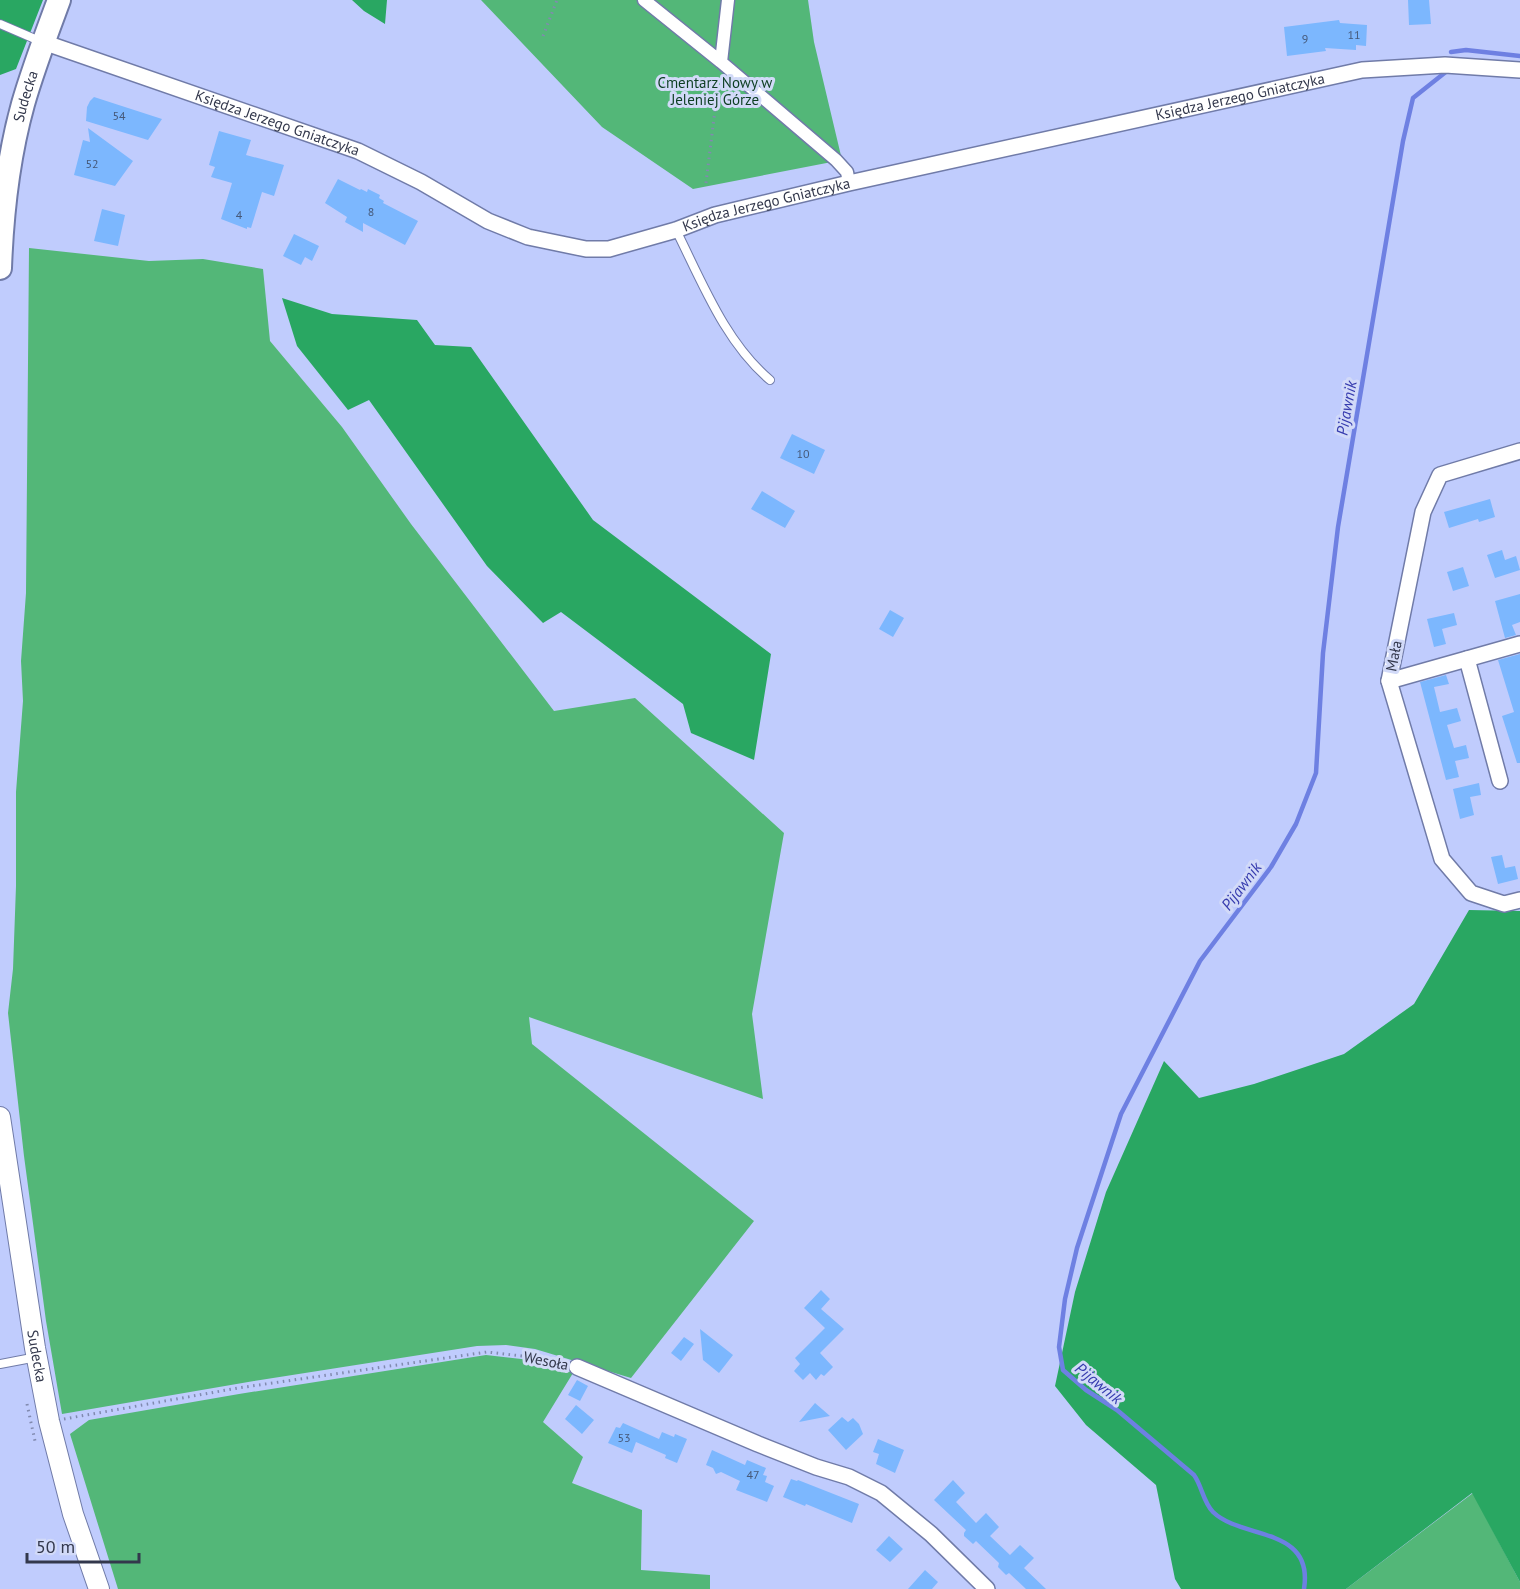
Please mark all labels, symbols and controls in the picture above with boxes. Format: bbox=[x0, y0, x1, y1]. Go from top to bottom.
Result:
house number: 11 bbox=[1347, 27, 1361, 42]
house number: 9 bbox=[1302, 31, 1308, 46]
street label: Sudecka bbox=[9, 68, 42, 124]
street label: Księdza Jerzego Gniatczyka bbox=[1154, 69, 1326, 124]
park label: Cmentarz Nowy w Jeleniej Górze bbox=[658, 73, 772, 109]
street label: Księdza Jerzego Gniatczyka bbox=[193, 85, 362, 160]
house number: 54 bbox=[112, 108, 126, 123]
house number: 52 bbox=[85, 156, 99, 171]
street label: Księdza Jerzego Gniatczyka bbox=[680, 173, 852, 236]
house number: 8 bbox=[368, 204, 374, 219]
house number: 4 bbox=[236, 207, 243, 222]
water label: Pijawnik bbox=[1331, 378, 1361, 437]
house number: 10 bbox=[796, 446, 810, 461]
street label: Mała bbox=[1381, 639, 1406, 673]
water label: Pijawnik bbox=[1216, 857, 1266, 914]
street label: Sudecka bbox=[23, 1329, 51, 1384]
street label: Wesoła bbox=[522, 1347, 570, 1374]
water label: Pijawnik bbox=[1071, 1358, 1127, 1409]
house number: 53 bbox=[617, 1430, 631, 1445]
house number: 47 bbox=[746, 1467, 760, 1482]
scale bar bbox=[27, 1526, 140, 1564]
text: 50 m bbox=[36, 1535, 75, 1558]

